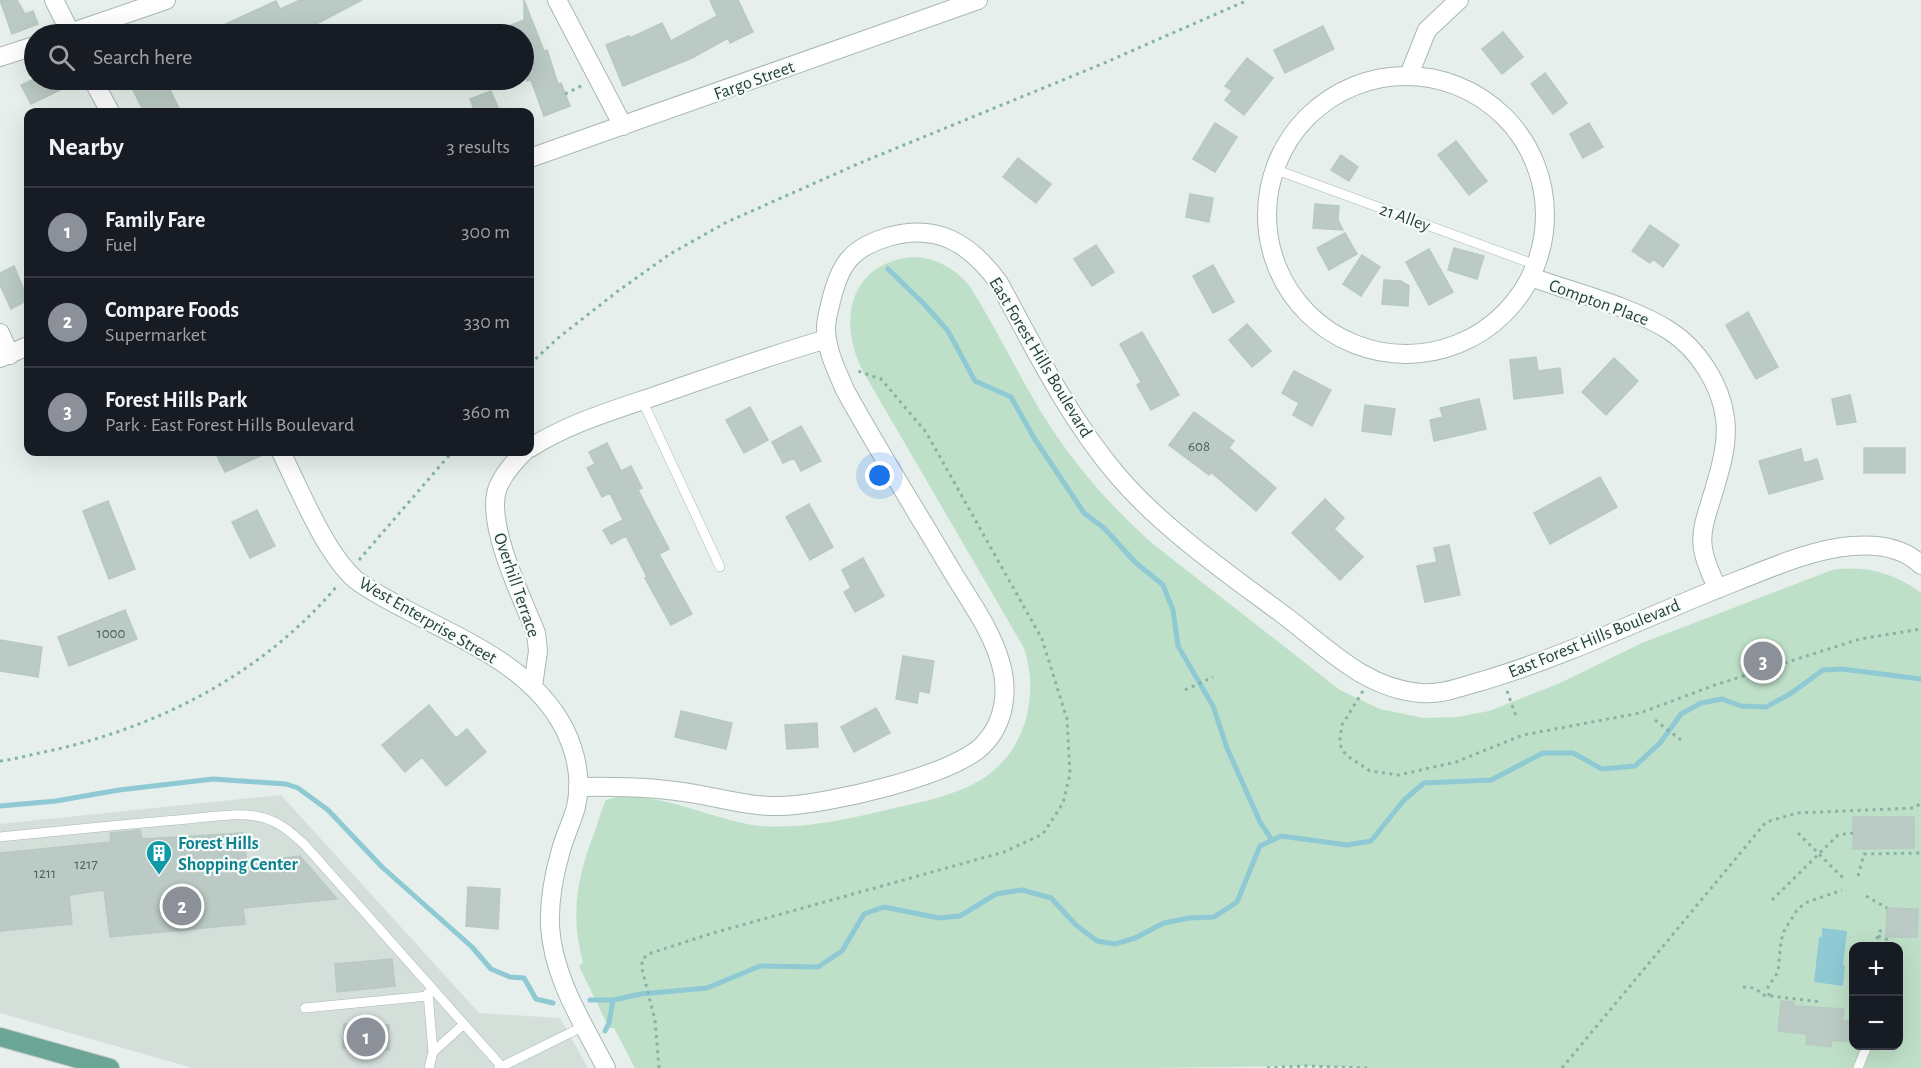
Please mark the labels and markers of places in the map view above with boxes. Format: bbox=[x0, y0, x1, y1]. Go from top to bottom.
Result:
pin: 3 bbox=[1744, 638, 1782, 684]
place label: Forest Hills Shopping Center bbox=[178, 835, 298, 874]
building icon: Forest Hills Shopping Center bbox=[144, 838, 174, 876]
pin: 2 bbox=[162, 884, 201, 928]
pin: 1 bbox=[346, 1014, 386, 1060]

